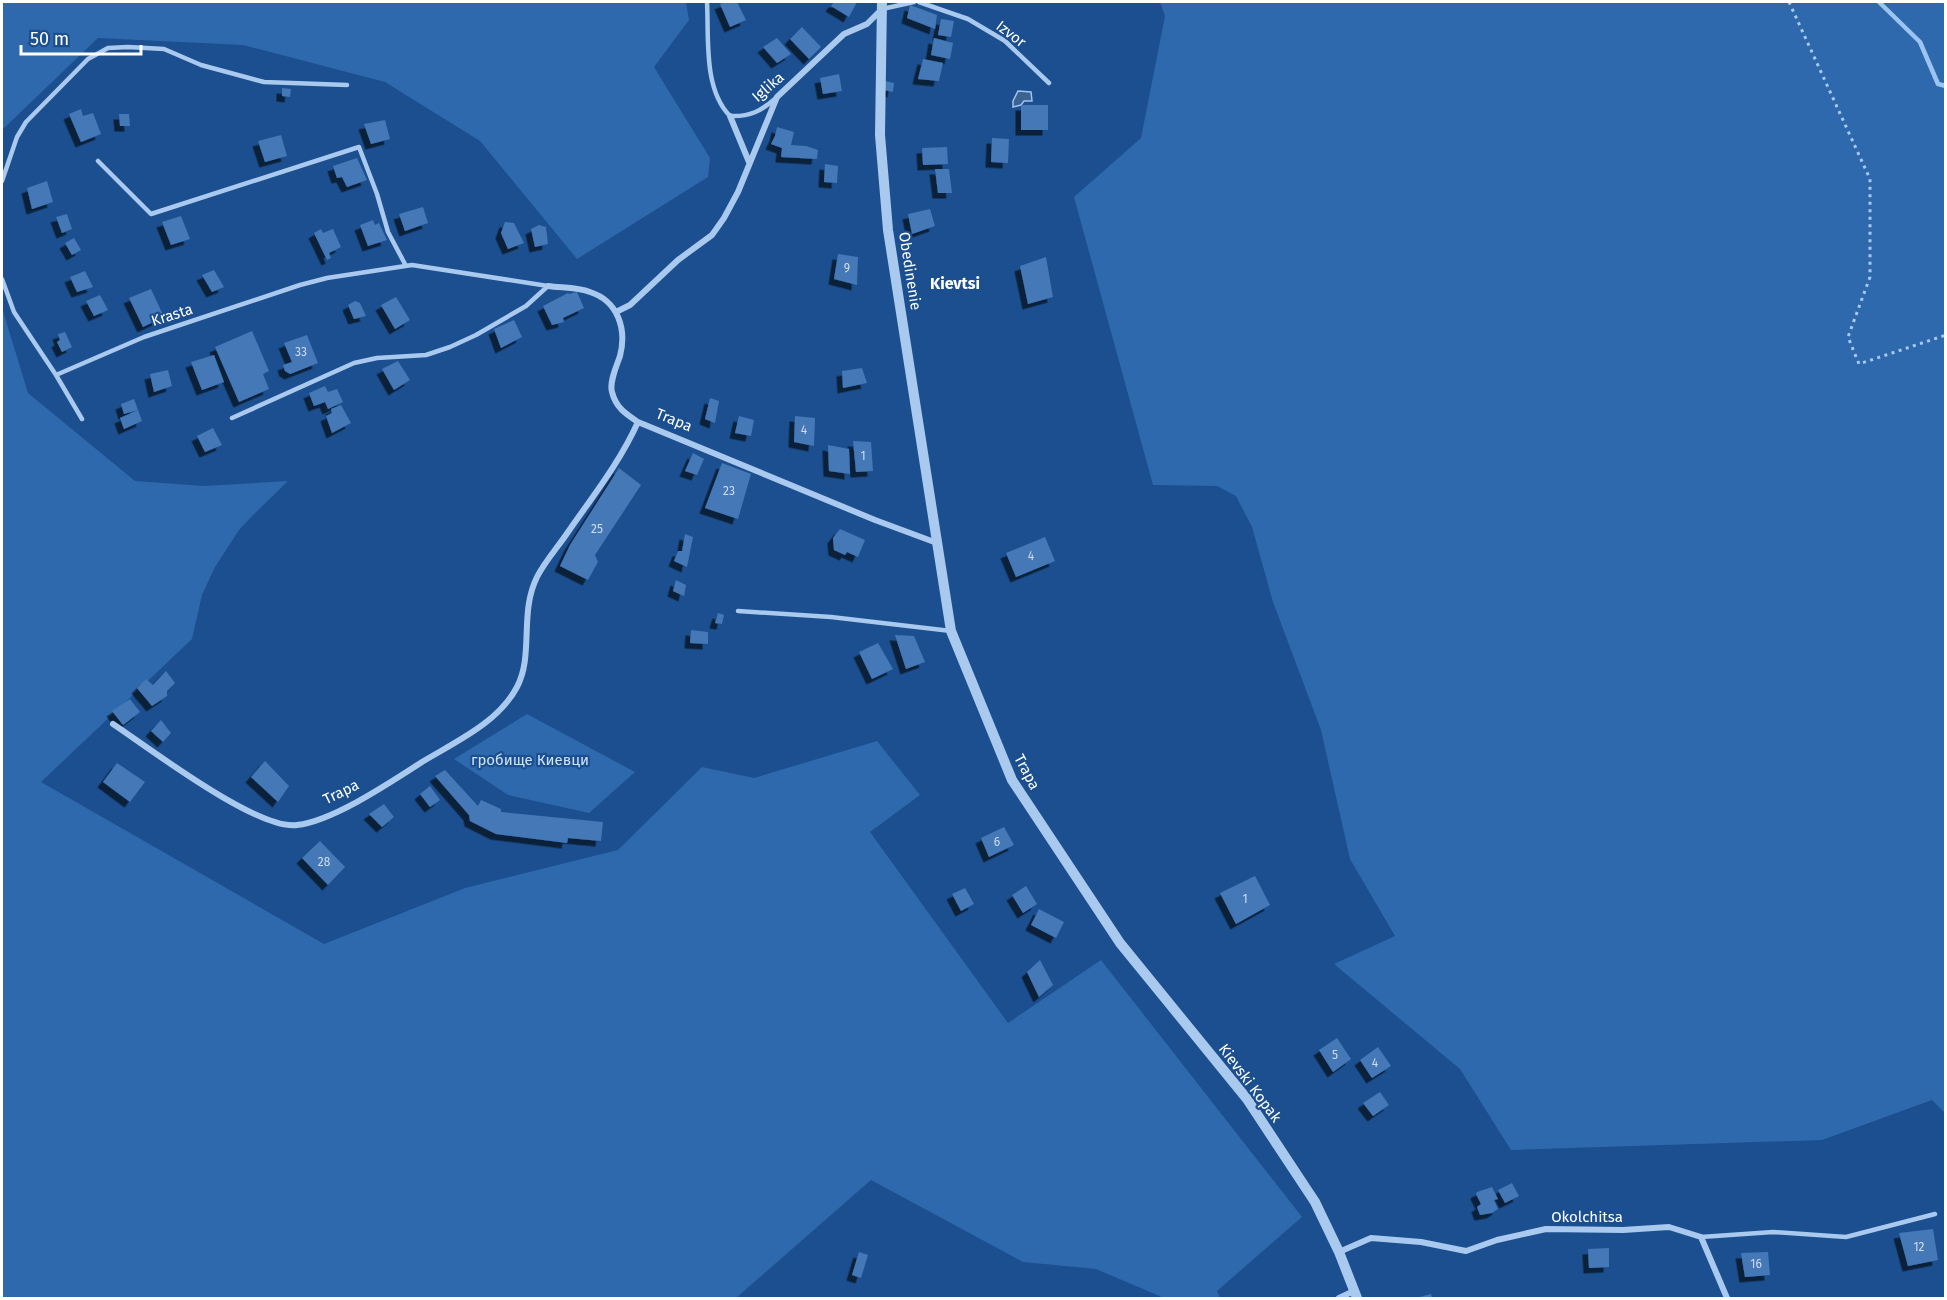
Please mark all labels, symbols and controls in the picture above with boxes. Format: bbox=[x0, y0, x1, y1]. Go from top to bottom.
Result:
street label: Izvor bbox=[992, 17, 1030, 51]
scale bar bbox=[21, 18, 141, 56]
text: 50 m bbox=[30, 28, 69, 50]
street label: Iglika bbox=[748, 68, 788, 106]
street label: Obedinenie bbox=[895, 231, 925, 311]
house number: 9 bbox=[844, 261, 850, 275]
district label: Kievtsi bbox=[930, 274, 980, 293]
street label: Krasta bbox=[149, 300, 195, 330]
house number: 33 bbox=[295, 345, 307, 359]
street label: Trapa bbox=[653, 405, 695, 435]
house number: 4 bbox=[801, 423, 808, 437]
house number: 1 bbox=[860, 449, 866, 463]
house number: 23 bbox=[723, 484, 735, 498]
house number: 25 bbox=[591, 522, 603, 536]
house number: 4 bbox=[1028, 549, 1035, 563]
park label: гробище Киевци bbox=[471, 751, 589, 769]
street label: Trapa bbox=[1010, 751, 1044, 793]
street label: Trapa bbox=[320, 776, 362, 808]
house number: 6 bbox=[994, 835, 1000, 849]
house number: 28 bbox=[318, 855, 331, 869]
house number: 1 bbox=[1242, 892, 1248, 906]
street label: Kievski Kopak bbox=[1215, 1040, 1285, 1126]
house number: 5 bbox=[1332, 1048, 1338, 1062]
house number: 4 bbox=[1372, 1056, 1379, 1070]
street label: Okolchitsa bbox=[1551, 1208, 1623, 1226]
house number: 12 bbox=[1913, 1240, 1925, 1254]
house number: 16 bbox=[1750, 1257, 1762, 1271]

